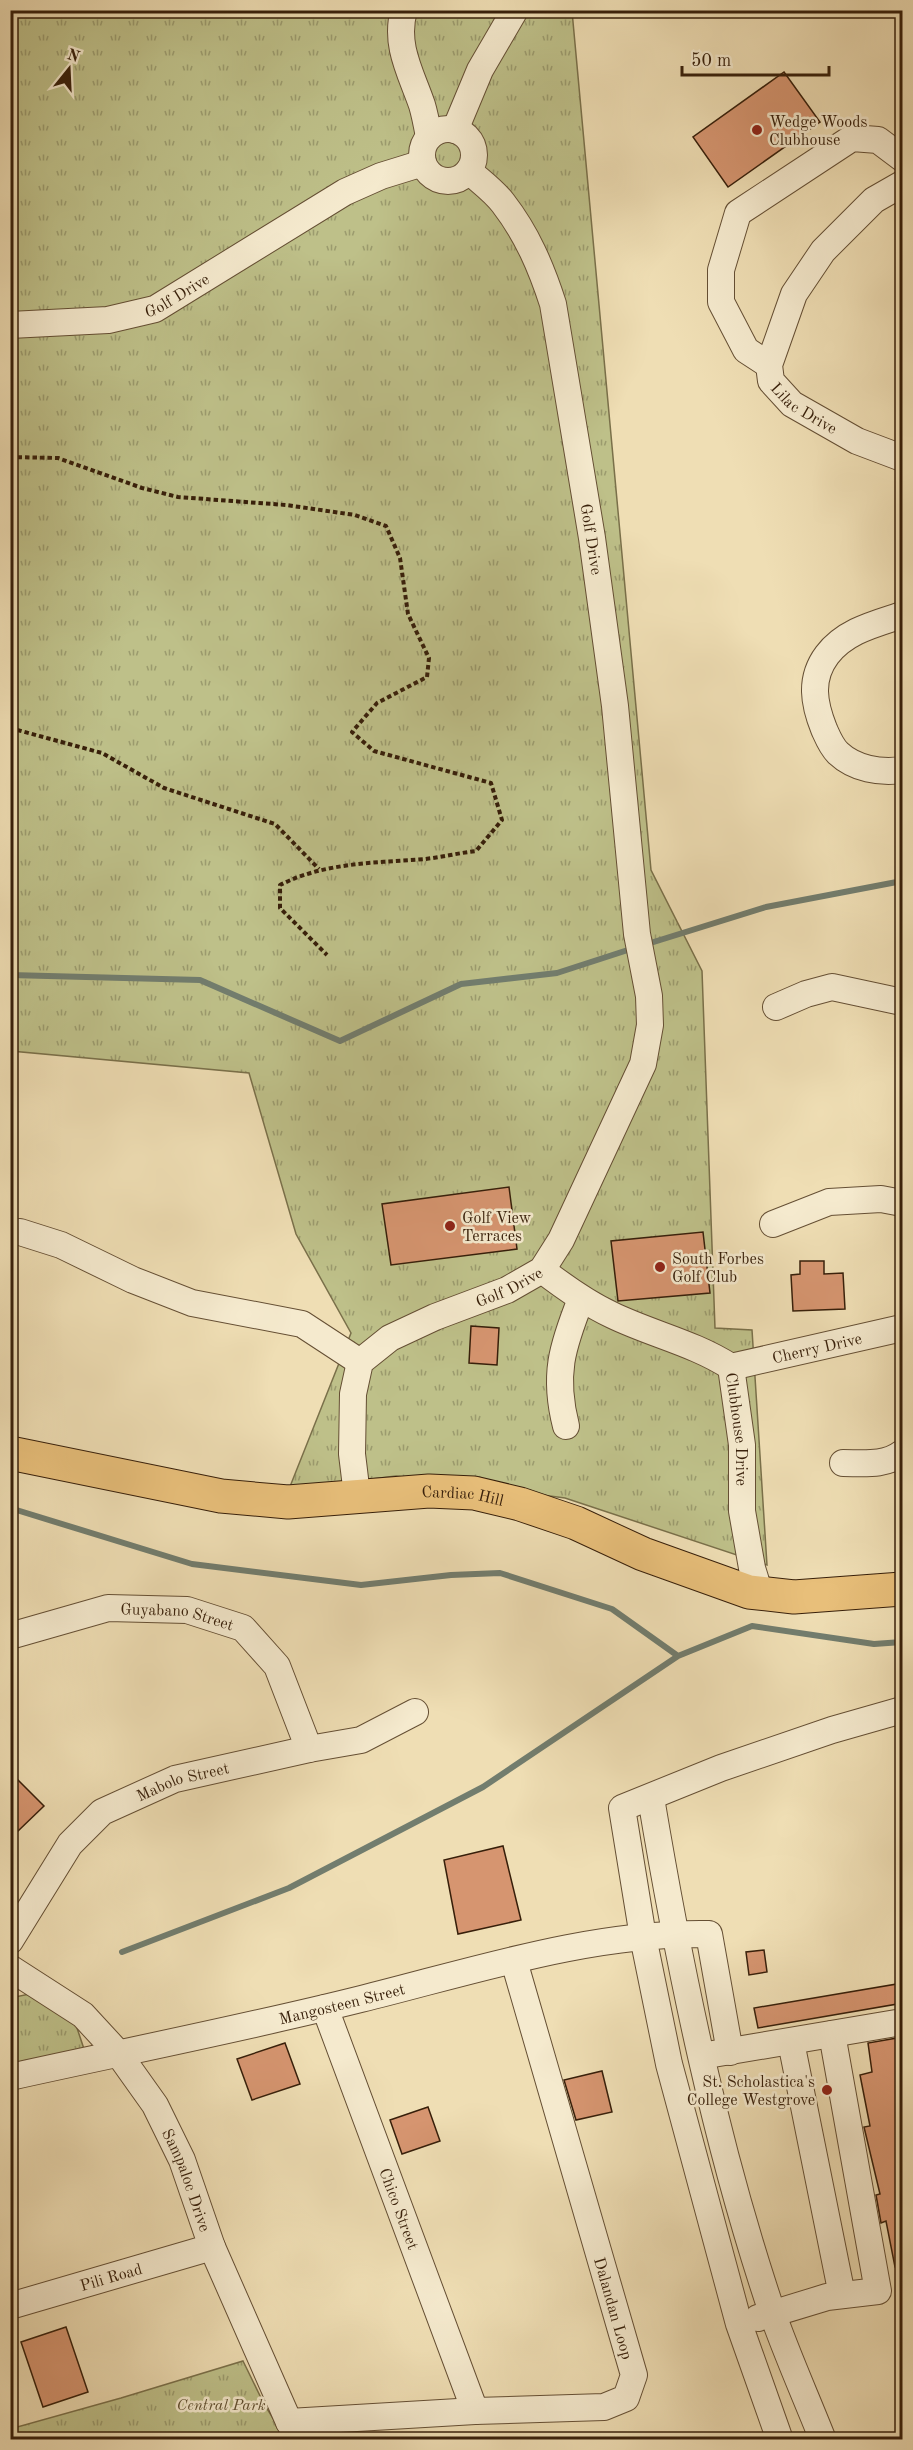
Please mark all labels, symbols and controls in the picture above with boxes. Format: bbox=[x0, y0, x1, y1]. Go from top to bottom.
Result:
north arrow bbox=[39, 39, 99, 99]
scale bar bbox=[682, 39, 829, 77]
text: N bbox=[65, 47, 82, 66]
text: 50 m bbox=[691, 52, 731, 70]
place label: Wedge Woods Clubhouse bbox=[769, 115, 868, 149]
marker: Wedge Woods Clubhouse bbox=[750, 123, 764, 137]
street label: Golf Drive bbox=[143, 272, 213, 321]
street label: Lilac Drive bbox=[767, 380, 839, 438]
street label: Golf Drive bbox=[576, 503, 604, 576]
place label: Golf View Terraces bbox=[462, 1211, 532, 1245]
marker: Golf View Terraces bbox=[443, 1219, 457, 1233]
place label: South Forbes Golf Club bbox=[672, 1252, 764, 1286]
marker: South Forbes Golf Club bbox=[653, 1260, 667, 1274]
street label: Golf Drive bbox=[474, 1265, 546, 1311]
street label: Cherry Drive bbox=[771, 1331, 864, 1367]
street label: Clubhouse Drive bbox=[722, 1372, 748, 1486]
street label: Cardiac Hill bbox=[421, 1485, 505, 1510]
street label: Guyabano Street bbox=[120, 1602, 236, 1635]
street label: Mabolo Street bbox=[134, 1761, 231, 1805]
street label: Mangosteen Street bbox=[278, 1982, 407, 2028]
place label: St. Scholastica's College Westgrove bbox=[687, 2075, 815, 2109]
marker: St. Scholastica's College Westgrove bbox=[820, 2083, 834, 2097]
street label: Sampaloc Drive bbox=[158, 2127, 212, 2234]
street label: Chico Street bbox=[375, 2166, 420, 2253]
street label: Dalandan Loop bbox=[590, 2256, 634, 2361]
street label: Pili Road bbox=[78, 2262, 144, 2295]
park label: Central Park bbox=[176, 2398, 266, 2414]

